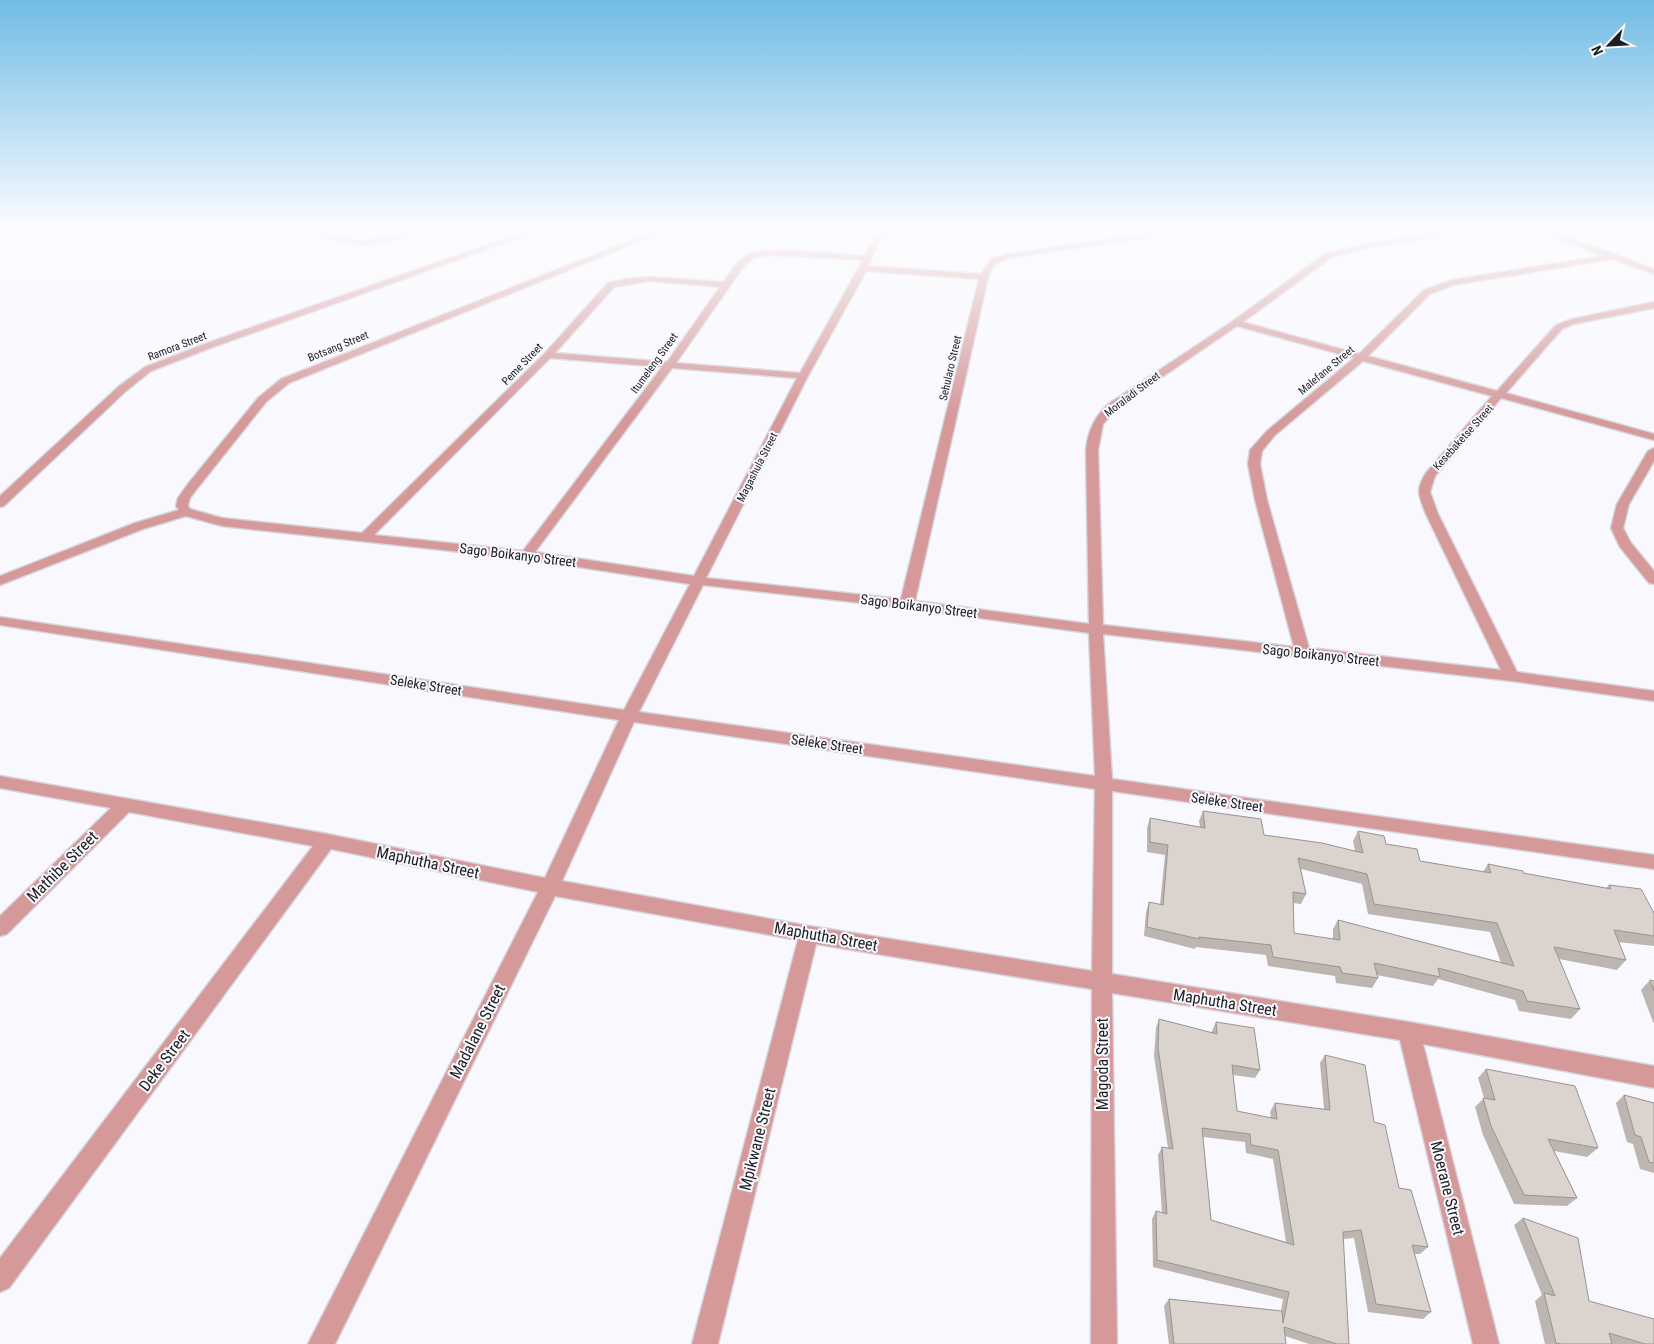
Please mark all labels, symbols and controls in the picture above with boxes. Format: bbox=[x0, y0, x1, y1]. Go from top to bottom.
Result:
north arrow bbox=[1584, 20, 1634, 70]
text: N bbox=[1588, 43, 1606, 58]
street label: Botsang Street bbox=[306, 328, 370, 365]
street label: Ramora Street bbox=[146, 329, 208, 364]
street label: Itumeleng Street bbox=[628, 331, 681, 396]
street label: Sehularo Street bbox=[937, 334, 964, 402]
street label: Peme Street bbox=[499, 341, 545, 388]
street label: Malefane Street bbox=[1296, 343, 1357, 397]
street label: Moraladi Street bbox=[1102, 369, 1163, 420]
street label: Kesebaketse Street bbox=[1431, 402, 1496, 473]
street label: Magashula Street bbox=[734, 430, 780, 504]
street label: Sago Boikanyo Street bbox=[459, 540, 577, 570]
street label: Sago Boikanyo Street bbox=[860, 591, 978, 621]
street label: Sago Boikanyo Street bbox=[1262, 641, 1380, 669]
street label: Seleke Street bbox=[389, 671, 463, 699]
street label: Seleke Street bbox=[790, 731, 864, 757]
street label: Seleke Street bbox=[1190, 789, 1264, 815]
street label: Mathibe Street bbox=[23, 827, 102, 906]
street label: Maphutha Street bbox=[375, 842, 481, 883]
street label: Maphutha Street bbox=[773, 918, 879, 955]
street label: Madalane Street bbox=[446, 981, 509, 1081]
street label: Maphutha Street bbox=[1172, 985, 1278, 1020]
street label: Magoda Street bbox=[1093, 1018, 1112, 1110]
street label: Deke Street bbox=[135, 1025, 194, 1095]
street label: Mpikwane Street bbox=[736, 1085, 780, 1193]
street label: Moerane Street bbox=[1427, 1139, 1468, 1237]

